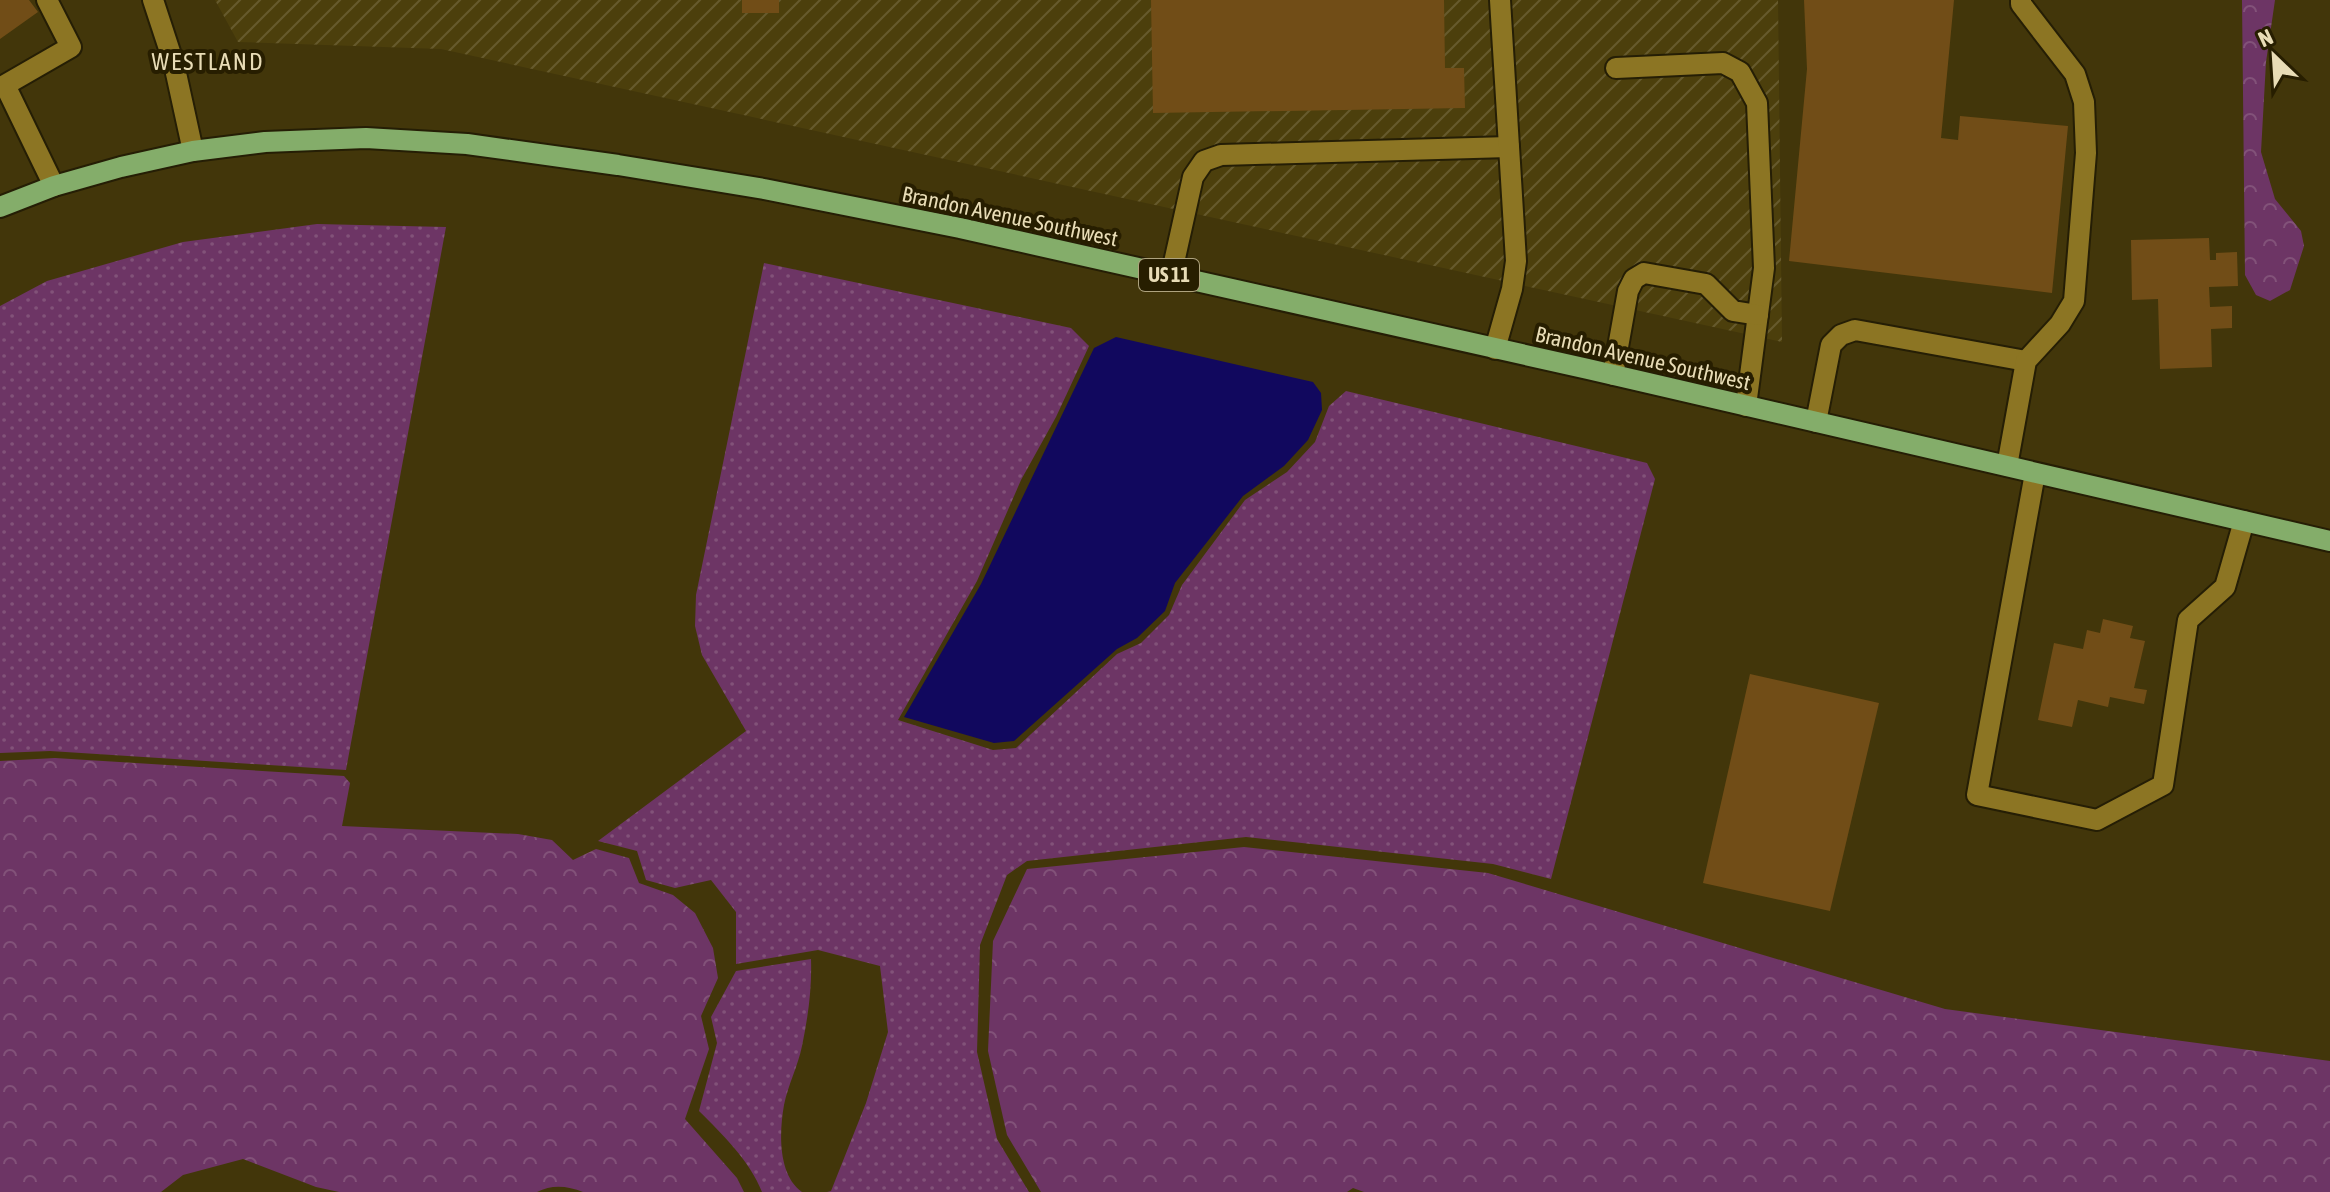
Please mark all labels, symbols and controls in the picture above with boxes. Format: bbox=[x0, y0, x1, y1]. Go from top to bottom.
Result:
north arrow bbox=[2234, 16, 2314, 96]
text: N bbox=[2254, 23, 2277, 52]
district label: WESTLAND bbox=[152, 48, 264, 75]
street label: Brandon Avenue Southwest bbox=[900, 180, 1120, 252]
road number: US 11 bbox=[1139, 259, 1199, 291]
street label: Brandon Avenue Southwest bbox=[1533, 321, 1753, 395]

